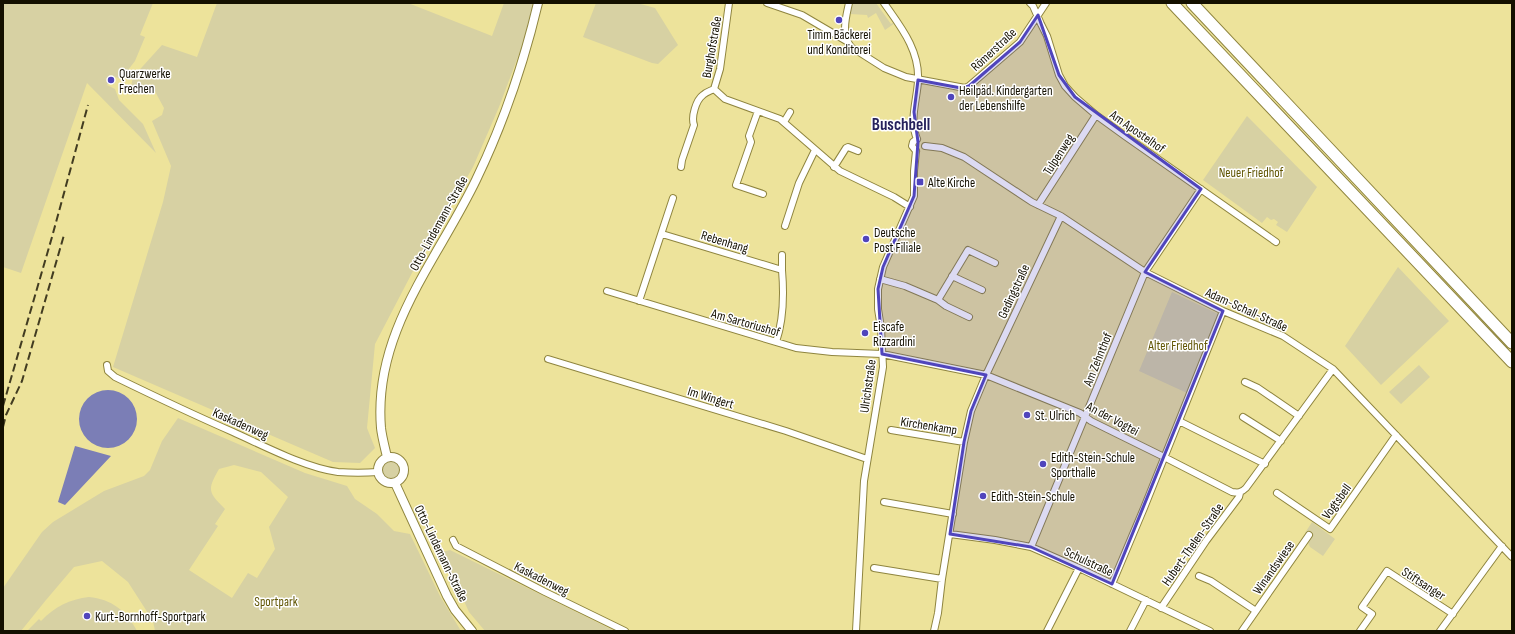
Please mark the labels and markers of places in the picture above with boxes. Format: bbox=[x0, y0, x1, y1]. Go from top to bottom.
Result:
marker: Timm Bäckerei und Konditorei bbox=[834, 15, 844, 25]
place label: Timm Bäckerei und Konditorei bbox=[807, 27, 871, 58]
place label: Quarzwerke Frechen bbox=[119, 66, 170, 97]
marker: Quarzwerke Frechen bbox=[106, 75, 116, 85]
place label: Heilpäd. Kindergarten der Lebenshilfe bbox=[959, 83, 1052, 114]
marker: Heilpäd. Kindergarten der Lebenshilfe bbox=[946, 92, 956, 102]
place label: Alte Kirche bbox=[927, 175, 975, 191]
marker: Alte Kirche bbox=[915, 177, 925, 187]
place label: Deutsche Post Filiale bbox=[874, 225, 921, 256]
marker: Deutsche Post Filiale bbox=[861, 234, 871, 244]
place label: Eiscafe Rizzardini bbox=[873, 319, 915, 350]
marker: Eiscafe Rizzardini bbox=[860, 328, 870, 338]
place label: St. Ulrich bbox=[1035, 408, 1075, 424]
marker: St. Ulrich bbox=[1022, 410, 1032, 420]
place label: Edith-Stein-Schule Sporthalle bbox=[1051, 450, 1135, 481]
marker: Edith-Stein-Schule Sporthalle bbox=[1038, 459, 1048, 469]
place label: Edith-Stein-Schule bbox=[991, 489, 1075, 505]
marker: Edith-Stein-Schule bbox=[978, 491, 988, 501]
place label: Kurt-Bornhoff-Sportpark bbox=[95, 609, 205, 625]
marker: Kurt-Bornhoff-Sportpark bbox=[82, 611, 92, 621]

